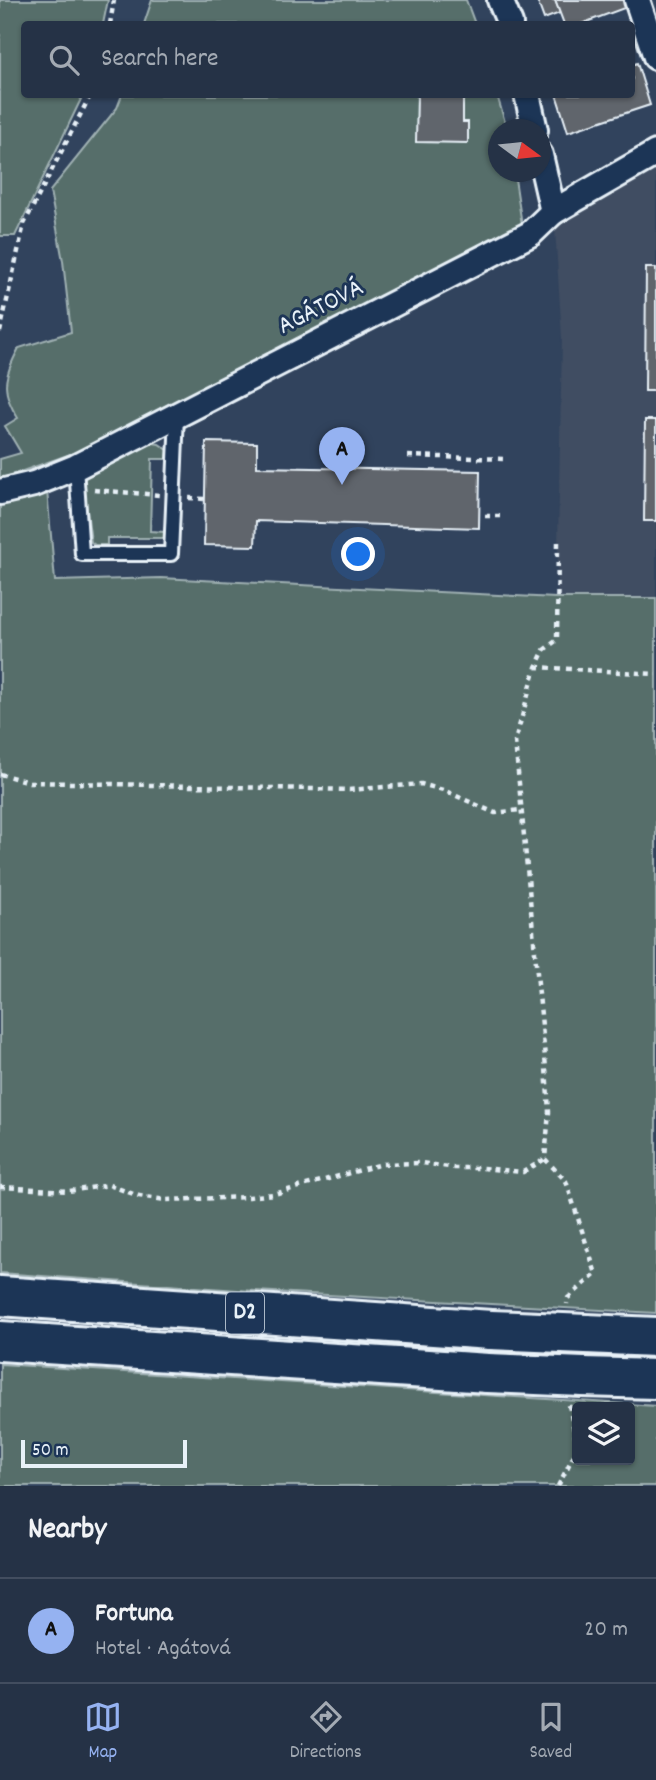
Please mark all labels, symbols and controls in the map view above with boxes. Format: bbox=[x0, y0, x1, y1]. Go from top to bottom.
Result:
search box bbox=[21, 21, 635, 98]
icon: search bbox=[45, 41, 83, 79]
text: Search here bbox=[101, 41, 219, 78]
north arrow bbox=[488, 119, 551, 182]
street label: AGÁTOVÁ bbox=[272, 271, 370, 345]
pin: A bbox=[319, 427, 365, 485]
your location bbox=[341, 537, 375, 571]
road number: D2 bbox=[226, 1293, 264, 1334]
map controls bbox=[572, 1402, 635, 1465]
button: layers bbox=[572, 1402, 635, 1465]
scale bar bbox=[21, 1437, 187, 1469]
text: 50 m bbox=[32, 1438, 69, 1465]
text: Nearby bbox=[28, 1510, 106, 1553]
text: Fortuna bbox=[95, 1596, 173, 1633]
text: A bbox=[45, 1614, 57, 1647]
text: 20 m bbox=[584, 1614, 628, 1647]
text: Hotel · Agátová bbox=[95, 1633, 231, 1666]
tab: Map bbox=[84, 1698, 122, 1767]
tab: Directions bbox=[290, 1698, 362, 1767]
tab: Saved bbox=[530, 1698, 572, 1767]

